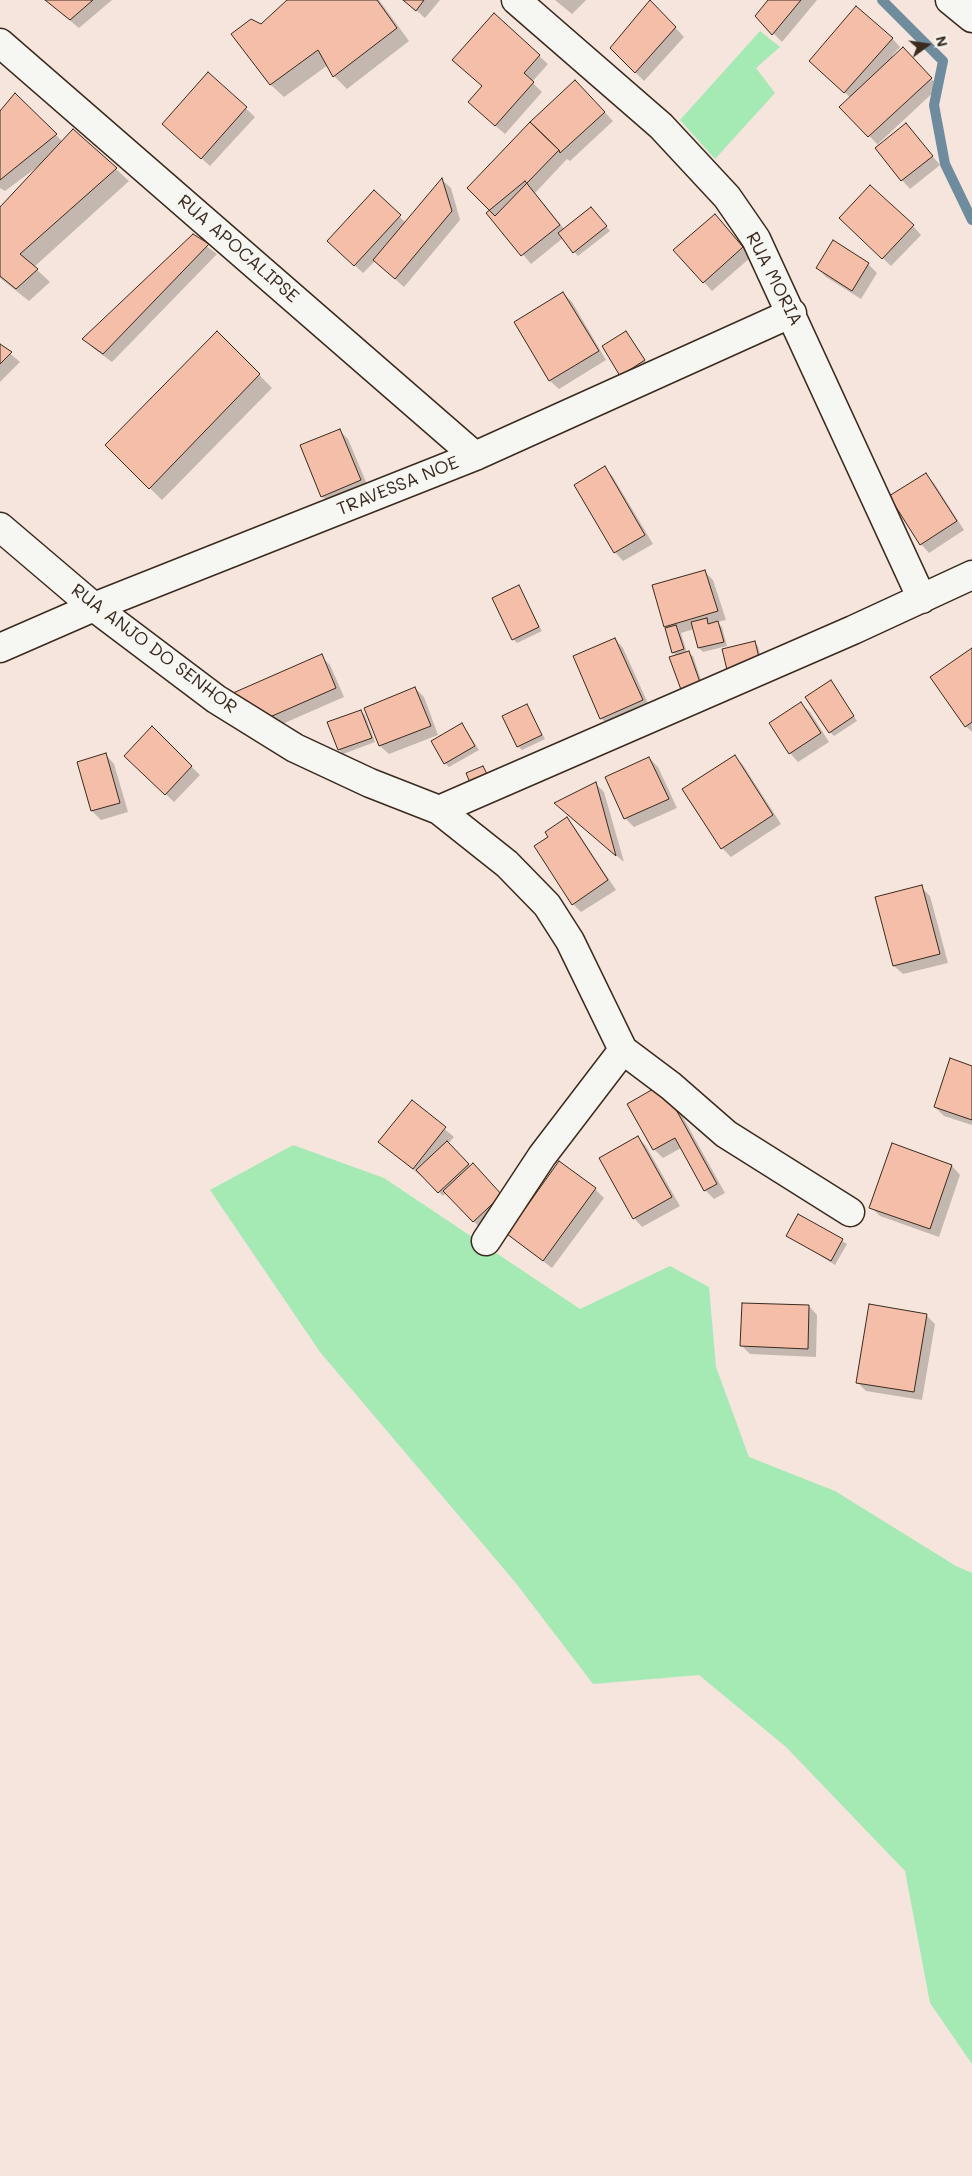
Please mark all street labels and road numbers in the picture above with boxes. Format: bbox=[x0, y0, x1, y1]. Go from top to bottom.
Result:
street label: RUA APOCALIPSE bbox=[173, 190, 303, 308]
street label: RUA MORIA bbox=[741, 229, 807, 329]
street label: TRAVESSA NOE bbox=[334, 452, 462, 520]
street label: RUA ANJO DO SENHOR bbox=[67, 580, 241, 718]

